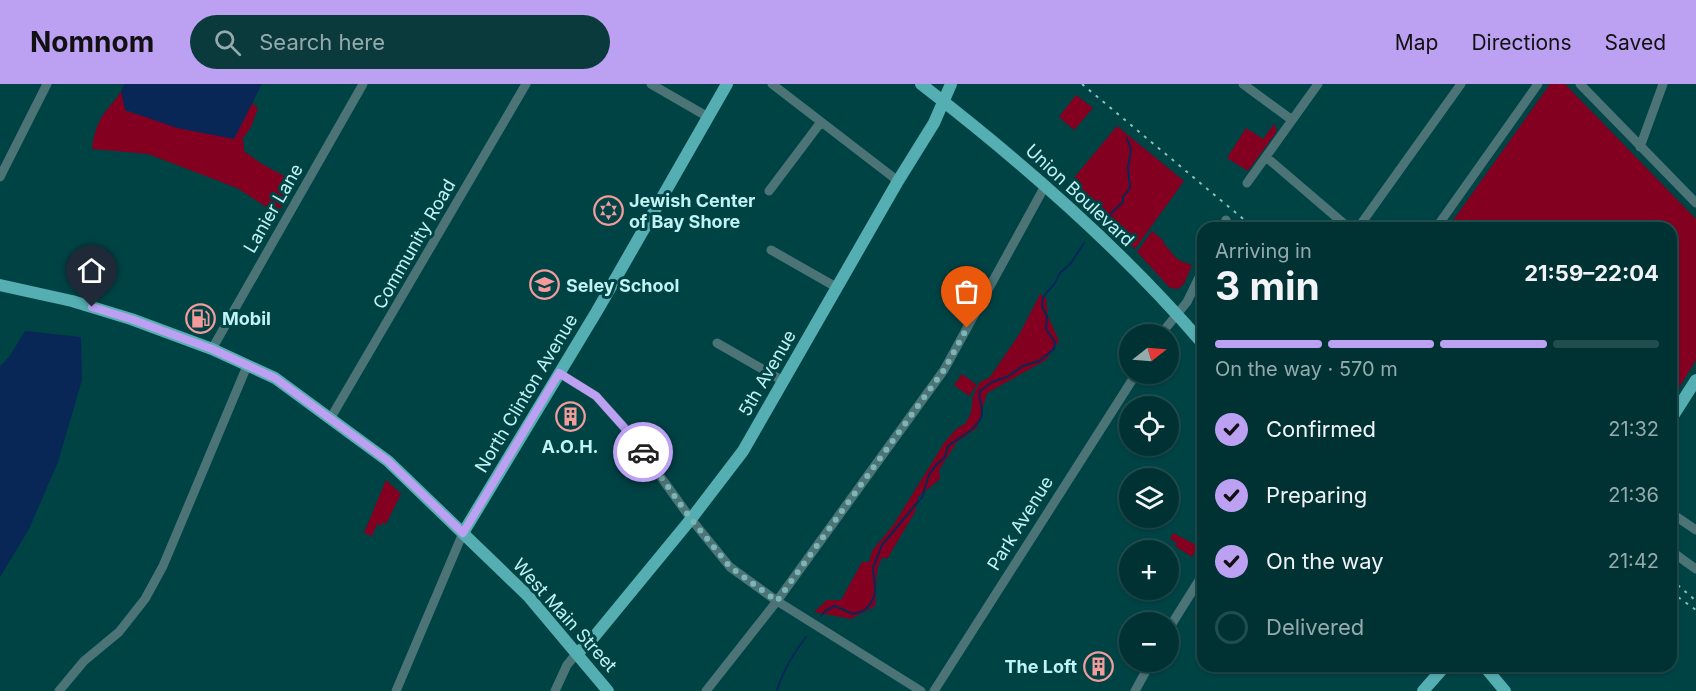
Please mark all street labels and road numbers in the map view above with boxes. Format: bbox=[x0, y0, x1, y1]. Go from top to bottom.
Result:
street label: Union Boulevard bbox=[1022, 140, 1138, 250]
street label: Lanier Lane bbox=[239, 160, 307, 256]
street label: Community Road bbox=[368, 176, 460, 312]
street label: North Clinton Avenue bbox=[470, 310, 582, 476]
street label: 5th Avenue bbox=[734, 326, 800, 420]
street label: Park Avenue bbox=[983, 472, 1057, 574]
street label: West Main Street bbox=[509, 554, 621, 676]

